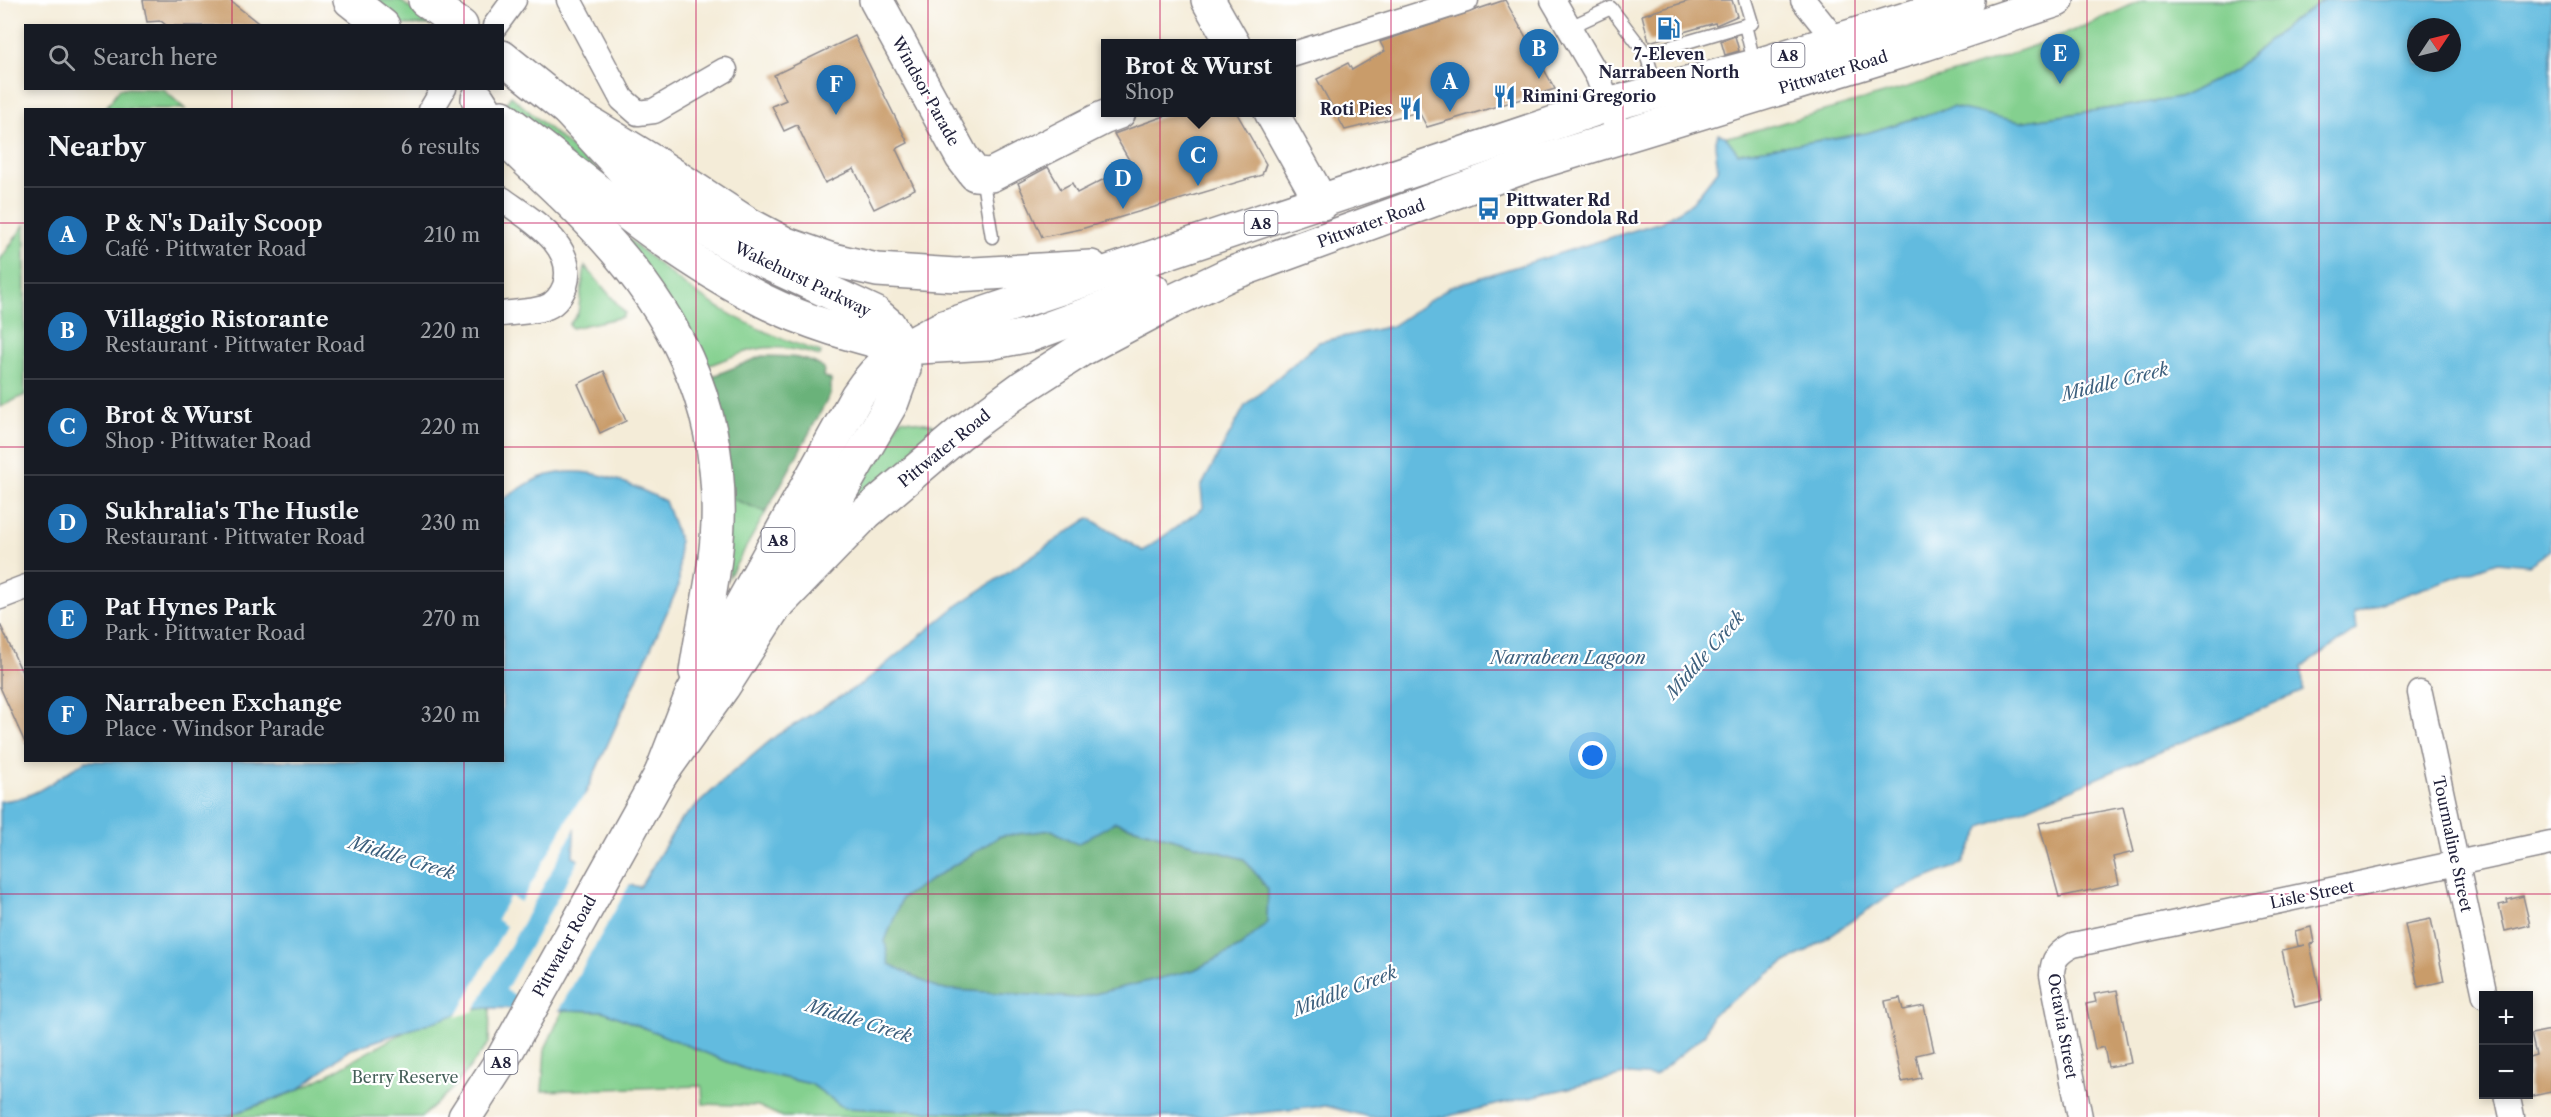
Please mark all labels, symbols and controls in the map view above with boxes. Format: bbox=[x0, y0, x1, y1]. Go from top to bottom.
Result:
fuel station icon: 7-Eleven Narrabeen North bbox=[1656, 16, 1682, 42]
north arrow bbox=[2407, 18, 2461, 72]
search box bbox=[24, 24, 504, 90]
pin: B bbox=[1520, 29, 1558, 79]
street label: Windsor Parade bbox=[887, 32, 964, 149]
pin: E bbox=[2040, 34, 2080, 84]
popup bbox=[1101, 39, 1296, 117]
icon: search bbox=[45, 41, 78, 74]
road number: A8 bbox=[1772, 43, 1804, 67]
text: Search here bbox=[93, 44, 218, 71]
place label: 7-Eleven Narrabeen North bbox=[1599, 44, 1740, 82]
street label: Pittwater Road bbox=[1776, 46, 1890, 98]
text: Brot & Wurst bbox=[1125, 53, 1272, 80]
pin: A bbox=[1430, 63, 1470, 112]
pin: F bbox=[816, 66, 856, 115]
text: Shop bbox=[1125, 80, 1174, 104]
restaurant icon: Rimini Gregorio bbox=[1491, 83, 1517, 109]
place label: Rimini Gregorio bbox=[1522, 86, 1656, 106]
restaurant icon: Roti Pies bbox=[1397, 96, 1423, 122]
place label: Roti Pies bbox=[1320, 99, 1392, 119]
text: Nearby bbox=[48, 131, 146, 163]
text: 6 results bbox=[401, 135, 480, 159]
pin: C bbox=[1178, 136, 1218, 186]
pin: D bbox=[1104, 160, 1142, 209]
place label: Pittwater Rd opp Gondola Rd bbox=[1506, 190, 1639, 228]
street label: Pittwater Road bbox=[1315, 194, 1428, 252]
bus stop icon: Pittwater Rd opp Gondola Rd bbox=[1475, 196, 1501, 222]
text: P & N's Daily Scoop bbox=[105, 210, 322, 237]
road number: A8 bbox=[1244, 211, 1278, 235]
text: A bbox=[60, 223, 75, 247]
text: 210 m bbox=[423, 223, 480, 247]
text: Café · Pittwater Road bbox=[105, 237, 306, 261]
street label: Wakehurst Parkway bbox=[730, 237, 876, 321]
text: Villaggio Ristorante bbox=[105, 306, 329, 333]
text: B bbox=[60, 319, 75, 343]
text: 220 m bbox=[420, 319, 480, 343]
text: Restaurant · Pittwater Road bbox=[105, 333, 365, 357]
water label: Middle Creek bbox=[2057, 358, 2171, 406]
text: Brot & Wurst bbox=[105, 402, 252, 429]
street label: Pittwater Road bbox=[894, 405, 994, 491]
text: C bbox=[59, 415, 76, 439]
text: 220 m bbox=[420, 415, 480, 439]
text: Shop · Pittwater Road bbox=[105, 429, 311, 453]
text: Sukhralia's The Hustle bbox=[105, 498, 359, 525]
text: D bbox=[59, 511, 76, 535]
text: 230 m bbox=[421, 511, 480, 535]
text: Restaurant · Pittwater Road bbox=[105, 525, 365, 549]
road number: A8 bbox=[762, 528, 794, 552]
text: Pat Hynes Park bbox=[105, 594, 276, 621]
water label: Middle Creek bbox=[1660, 606, 1750, 705]
text: E bbox=[60, 607, 75, 631]
text: 270 m bbox=[422, 607, 480, 631]
text: Park · Pittwater Road bbox=[105, 621, 305, 645]
water label: Narrabeen Lagoon bbox=[1488, 647, 1646, 669]
text: Narrabeen Exchange bbox=[105, 690, 342, 717]
text: F bbox=[61, 703, 74, 727]
text: 320 m bbox=[421, 703, 480, 727]
text: Place · Windsor Parade bbox=[105, 717, 325, 741]
your location bbox=[1578, 741, 1607, 770]
street label: Tourmaline Street bbox=[2429, 774, 2477, 914]
water label: Middle Creek bbox=[345, 831, 458, 885]
street label: Lisle Street bbox=[2268, 875, 2356, 913]
street label: Pittwater Road bbox=[528, 892, 600, 1000]
water label: Middle Creek bbox=[1288, 961, 1401, 1022]
street label: Octavia Street bbox=[2044, 972, 2082, 1081]
map controls bbox=[2479, 991, 2533, 1099]
button: + bbox=[2479, 991, 2533, 1045]
water label: Middle Creek bbox=[802, 994, 915, 1048]
button: − bbox=[2479, 1045, 2533, 1099]
road number: A8 bbox=[484, 1050, 518, 1074]
park label: Berry Reserve bbox=[352, 1067, 458, 1087]

